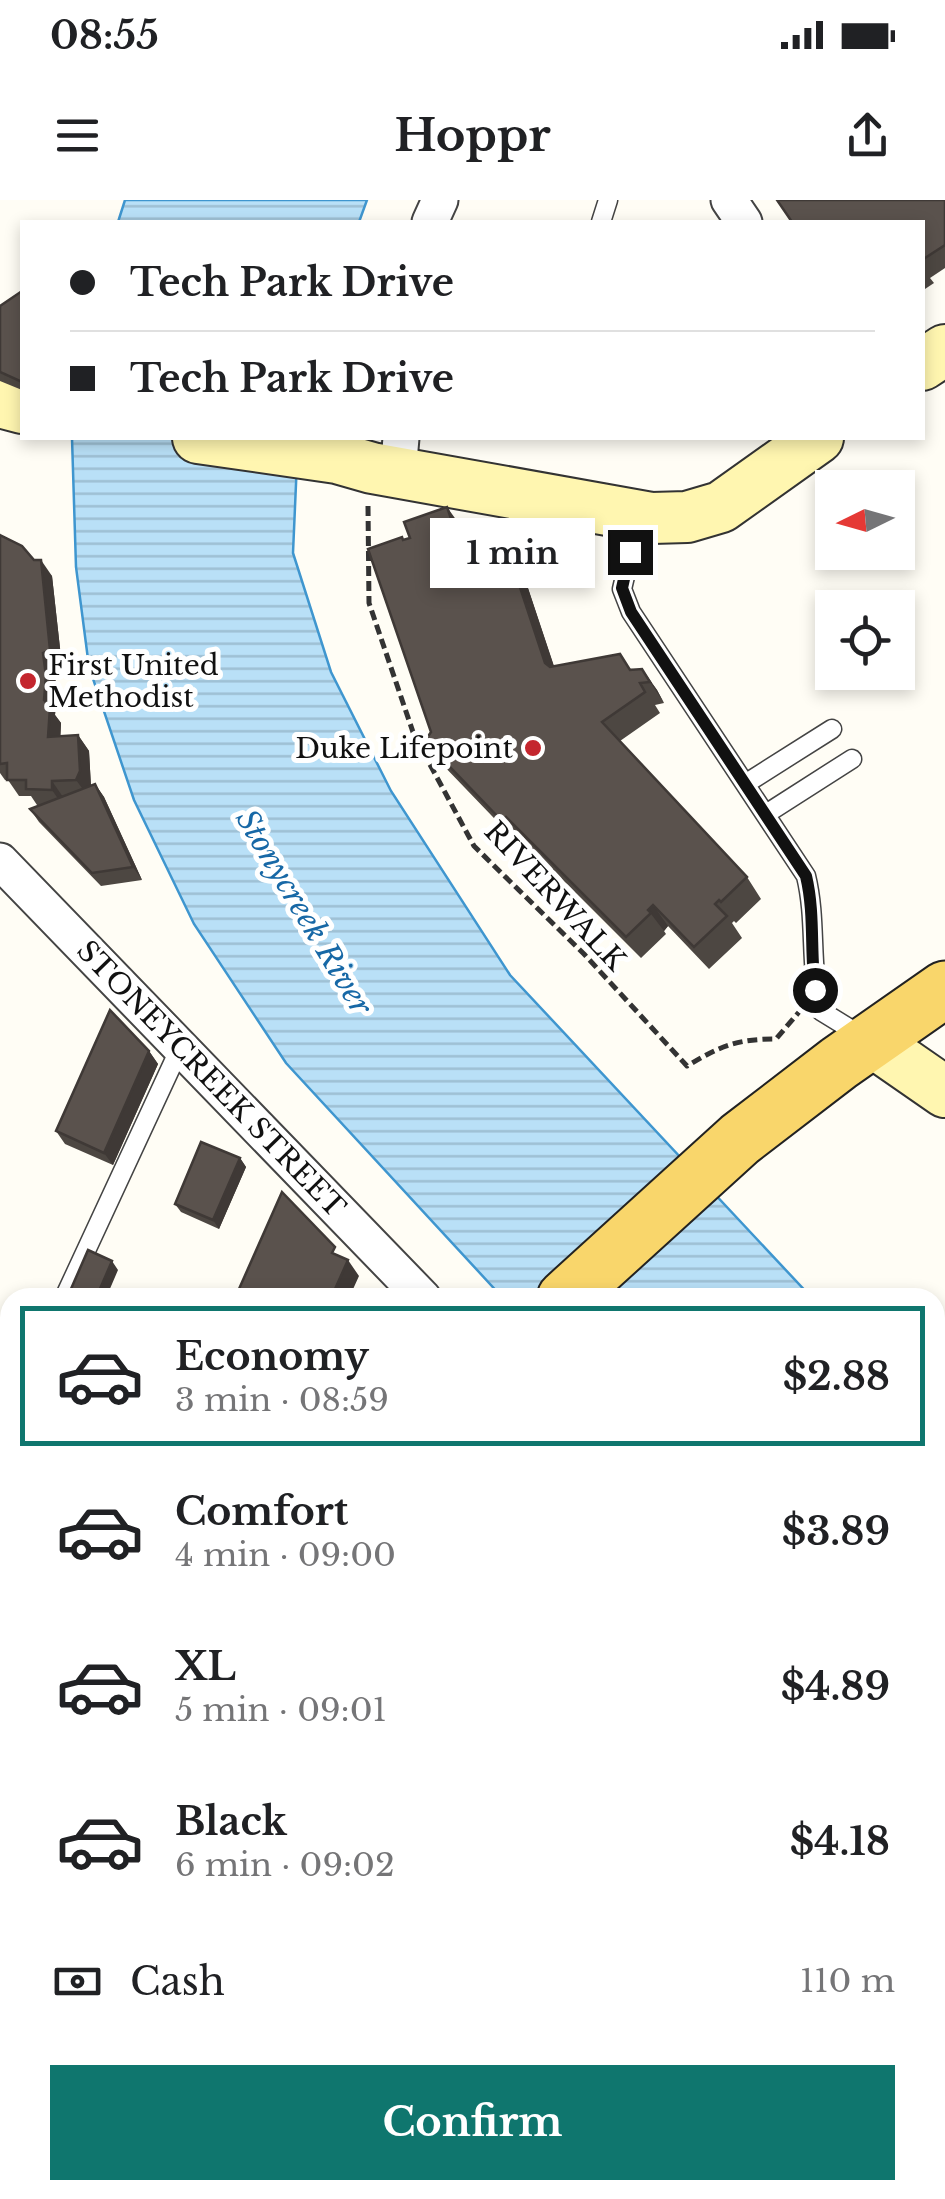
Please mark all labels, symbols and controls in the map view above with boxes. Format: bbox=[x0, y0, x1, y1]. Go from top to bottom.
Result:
text: 08:55 bbox=[50, 12, 159, 59]
text: Hoppr bbox=[394, 107, 551, 163]
icon: menu bbox=[50, 108, 105, 163]
icon: share bbox=[840, 108, 895, 163]
text: Tech Park Drive bbox=[130, 259, 454, 306]
text: Tech Park Drive bbox=[130, 355, 454, 402]
north arrow bbox=[815, 470, 915, 570]
map controls bbox=[815, 470, 915, 690]
callout: 1 min bbox=[430, 517, 595, 587]
route end bbox=[608, 530, 653, 575]
text: 1 min bbox=[466, 533, 559, 573]
button: locate bbox=[815, 590, 915, 690]
place label: First United Methodist bbox=[48, 648, 219, 715]
marker: First United Methodist bbox=[17, 670, 39, 692]
place label: Duke Lifepoint bbox=[295, 731, 513, 766]
marker: Duke Lifepoint bbox=[522, 737, 544, 759]
water label: Stonycreek River bbox=[228, 803, 381, 1022]
street label: RIVERWALK bbox=[477, 814, 634, 979]
street label: STONEYCREEK STREET bbox=[69, 933, 353, 1225]
route start bbox=[793, 968, 838, 1013]
icon: car bbox=[55, 1331, 145, 1421]
text: Economy bbox=[175, 1333, 369, 1380]
text: $2.88 bbox=[783, 1353, 890, 1400]
text: 3 min · 08:59 bbox=[175, 1380, 389, 1420]
icon: car bbox=[55, 1486, 145, 1576]
text: Comfort bbox=[175, 1488, 348, 1535]
text: $3.89 bbox=[782, 1508, 890, 1555]
text: 4 min · 09:00 bbox=[175, 1535, 396, 1575]
icon: car bbox=[55, 1641, 145, 1731]
text: XL bbox=[175, 1643, 236, 1690]
text: $4.89 bbox=[781, 1663, 890, 1710]
text: 5 min · 09:01 bbox=[175, 1690, 387, 1730]
icon: car bbox=[55, 1796, 145, 1886]
text: Black bbox=[175, 1798, 287, 1845]
text: $4.18 bbox=[790, 1818, 890, 1865]
text: 6 min · 09:02 bbox=[175, 1845, 395, 1885]
icon: cash bbox=[50, 1954, 105, 2009]
text: Cash bbox=[130, 1958, 225, 2005]
text: 110 m bbox=[800, 1961, 895, 2001]
button: Confirm bbox=[50, 2065, 895, 2180]

